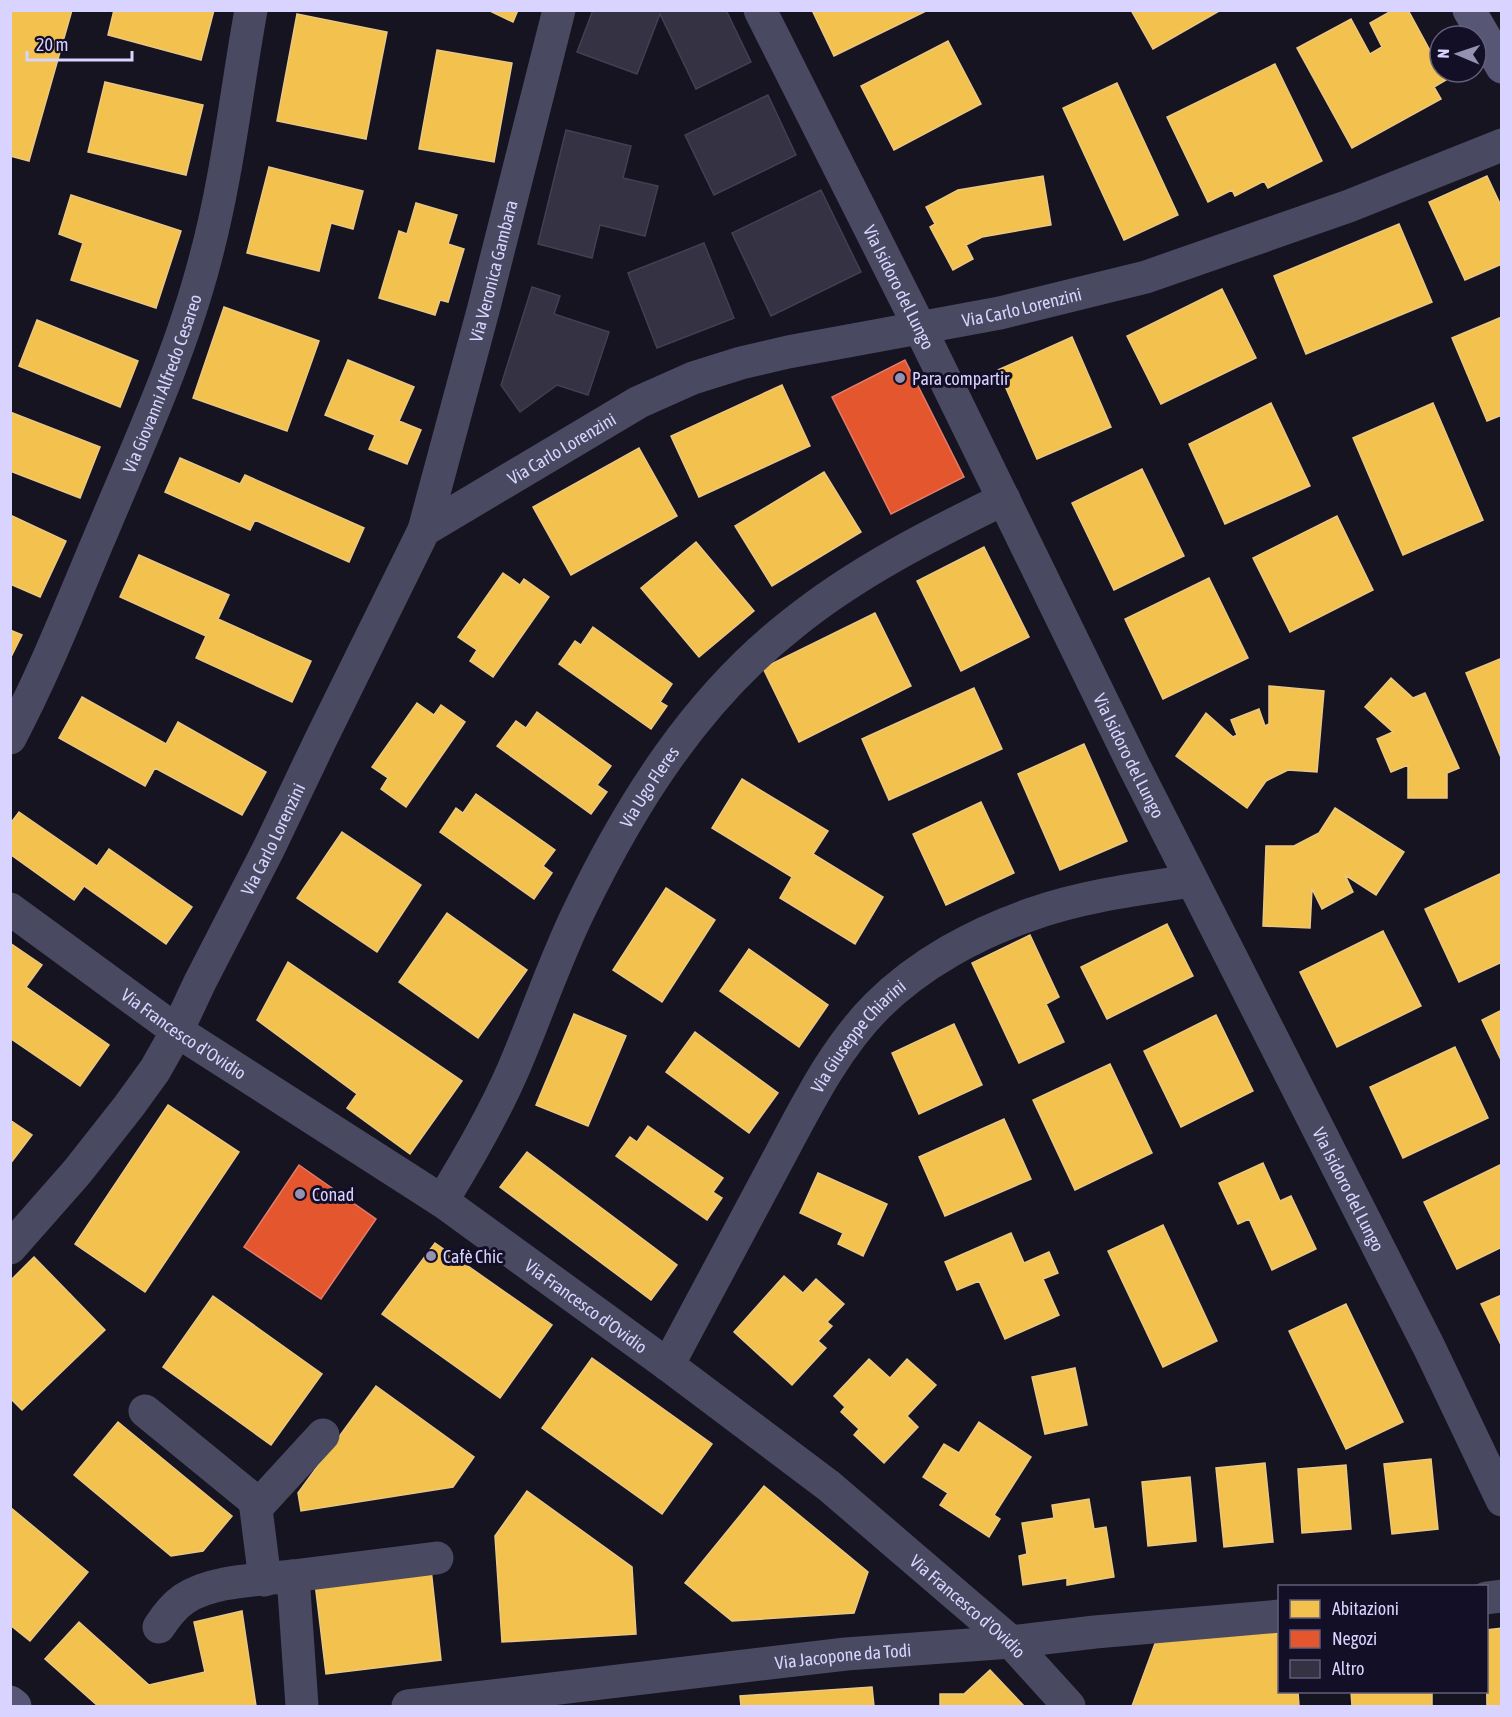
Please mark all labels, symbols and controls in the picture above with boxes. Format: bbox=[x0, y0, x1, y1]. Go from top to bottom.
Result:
scale bar bbox=[27, 24, 132, 62]
north arrow bbox=[1428, 24, 1488, 84]
text: 20 m bbox=[36, 34, 68, 55]
text: N bbox=[1434, 48, 1452, 59]
street label: Via Veronica Gambara bbox=[465, 198, 521, 344]
street label: Via Isidoro del Lungo bbox=[859, 221, 939, 353]
street label: Via Carlo Lorenzini bbox=[960, 283, 1084, 330]
street label: Via Giovanni Alfredo Cesareo bbox=[118, 291, 205, 476]
place label: Para compartir bbox=[912, 368, 1010, 389]
marker: Para compartir bbox=[893, 371, 907, 385]
street label: Via Carlo Lorenzini bbox=[503, 408, 619, 489]
street label: Via Isidoro del Lungo bbox=[1090, 690, 1169, 821]
street label: Via Ugo Fleres bbox=[615, 742, 683, 831]
street label: Via Carlo Lorenzini bbox=[236, 780, 309, 899]
street label: Via Giuseppe Chiarini bbox=[806, 975, 909, 1096]
street label: Via Francesco d'Ovidio bbox=[118, 984, 250, 1083]
street label: Via Isidoro del Lungo bbox=[1309, 1124, 1389, 1255]
place label: Conad bbox=[312, 1184, 354, 1205]
marker: Conad bbox=[293, 1187, 307, 1201]
place label: Cafè Chic bbox=[443, 1246, 503, 1267]
marker: Cafè Chic bbox=[424, 1249, 438, 1263]
street label: Via Francesco d'Ovidio bbox=[521, 1254, 652, 1357]
street label: Via Francesco d'Ovidio bbox=[906, 1550, 1030, 1662]
legend bbox=[1278, 1585, 1488, 1693]
text: Abitazioni bbox=[1332, 1598, 1399, 1619]
text: Negozi bbox=[1332, 1628, 1377, 1649]
street label: Via Jacopone da Todi bbox=[774, 1639, 912, 1673]
text: Altro bbox=[1332, 1658, 1365, 1679]

